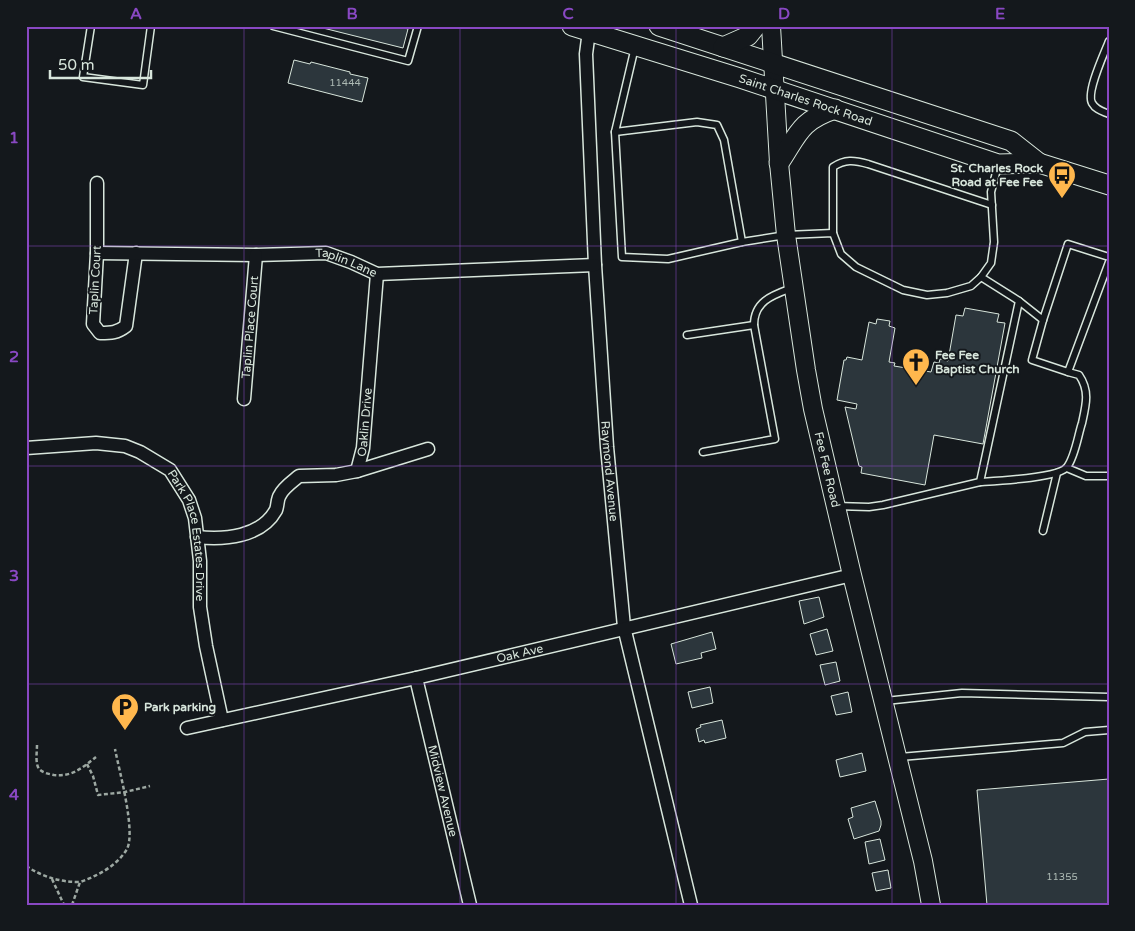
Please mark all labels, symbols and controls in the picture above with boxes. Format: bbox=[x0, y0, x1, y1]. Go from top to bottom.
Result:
text: A bbox=[130, 4, 142, 24]
text: B bbox=[346, 4, 358, 24]
text: C bbox=[562, 4, 574, 24]
text: D bbox=[778, 4, 790, 24]
text: E bbox=[995, 4, 1005, 24]
scale bar bbox=[50, 48, 151, 80]
text: 50 m bbox=[58, 56, 95, 74]
street label: Saint Charles Rock Road bbox=[737, 71, 874, 129]
house number: 11444 bbox=[329, 77, 361, 89]
text: 1 bbox=[9, 128, 19, 148]
bus stop icon: St. Charles Rock Road at Fee Fee bbox=[1047, 160, 1077, 199]
place label: St. Charles Rock Road at Fee Fee bbox=[951, 161, 1043, 189]
street label: Taplin Court bbox=[86, 245, 104, 315]
street label: Taplin Lane bbox=[315, 246, 379, 280]
street label: Taplin Place Court bbox=[239, 275, 261, 379]
text: 2 bbox=[9, 347, 19, 367]
church icon: Fee Fee Baptist Church bbox=[901, 347, 931, 386]
place label: Fee Fee Baptist Church bbox=[935, 348, 1020, 377]
street label: Oaklin Drive bbox=[354, 387, 375, 458]
street label: Raymond Avenue bbox=[598, 420, 621, 522]
street label: Fee Fee Road bbox=[812, 430, 843, 509]
street label: Park Place Estates Drive bbox=[165, 467, 207, 602]
text: 3 bbox=[9, 566, 19, 586]
street label: Oak Ave bbox=[495, 641, 545, 666]
parking icon: Park parking bbox=[110, 692, 140, 731]
place label: Park parking bbox=[144, 700, 216, 715]
street label: Midview Avenue bbox=[425, 744, 461, 838]
text: 4 bbox=[9, 785, 19, 805]
house number: 11355 bbox=[1046, 871, 1078, 883]

